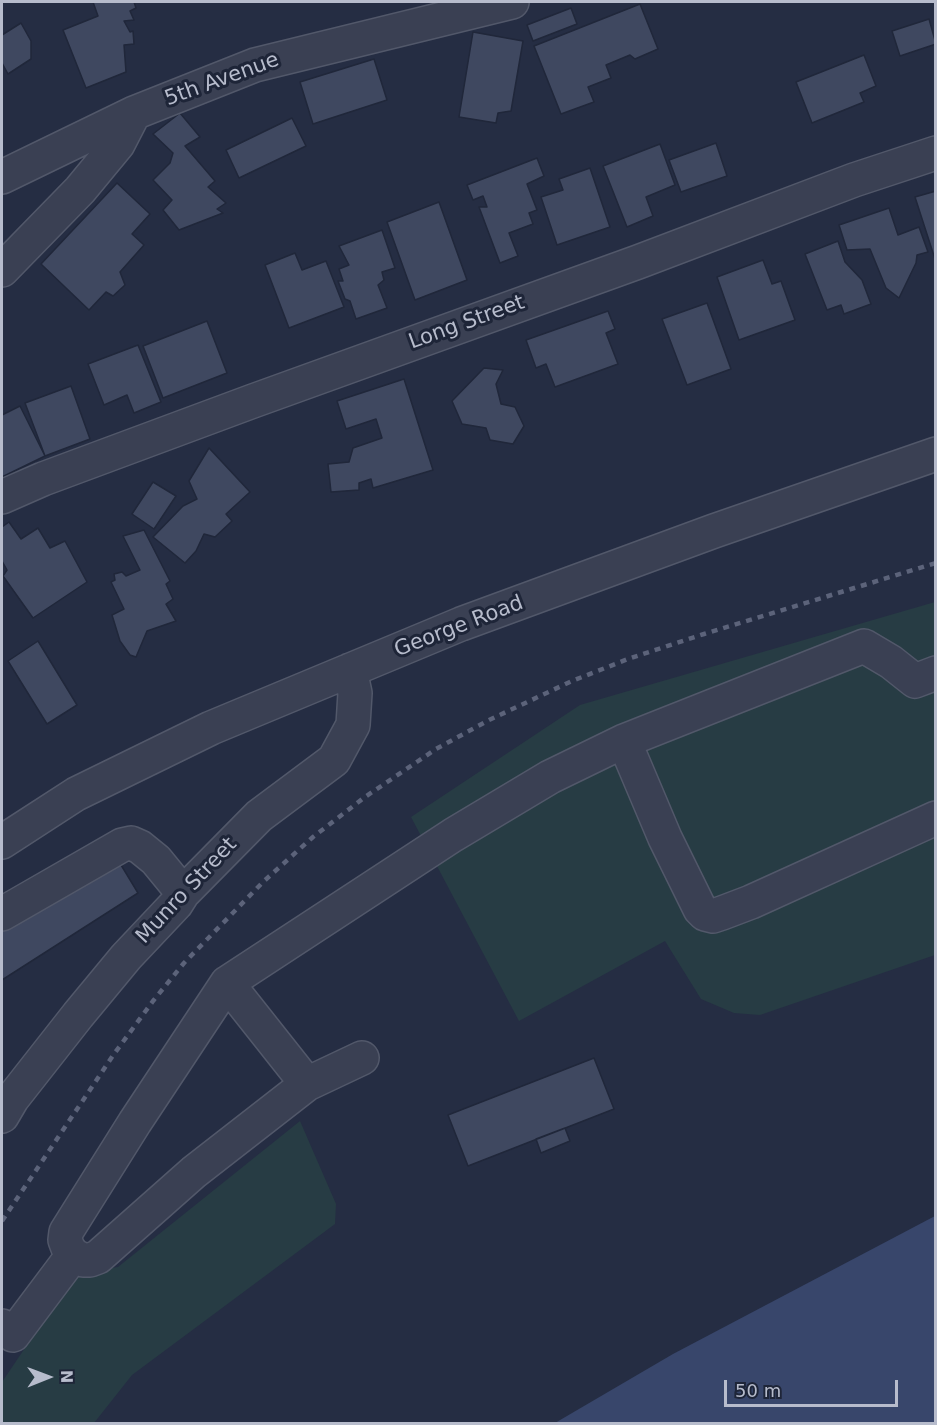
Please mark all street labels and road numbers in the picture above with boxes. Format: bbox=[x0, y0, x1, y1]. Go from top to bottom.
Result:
street label: 5th Avenue bbox=[161, 48, 283, 112]
street label: Long Street bbox=[406, 290, 528, 356]
street label: George Road bbox=[391, 591, 527, 663]
street label: Munro Street bbox=[131, 833, 243, 949]

